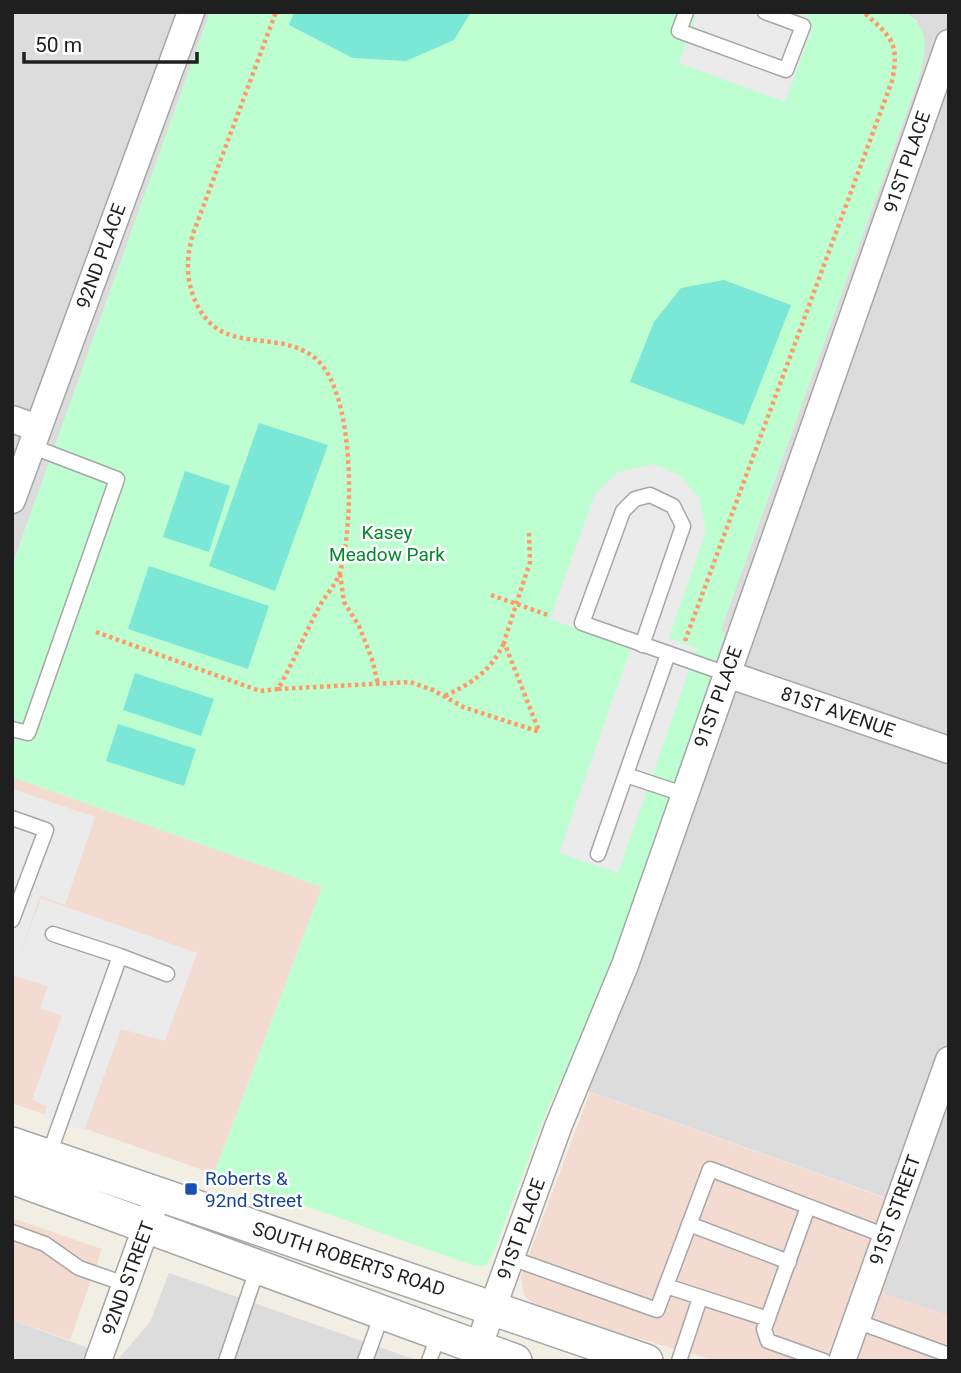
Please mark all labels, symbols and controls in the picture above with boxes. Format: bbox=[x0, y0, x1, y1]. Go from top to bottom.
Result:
scale bar bbox=[24, 21, 198, 65]
text: 50 m bbox=[35, 33, 82, 57]
street label: 91ST PLACE bbox=[879, 108, 935, 216]
street label: 92ND PLACE bbox=[71, 200, 131, 312]
park label: Kasey Meadow Park bbox=[329, 521, 445, 566]
street label: 91ST PLACE bbox=[689, 643, 747, 751]
street label: 81ST AVENUE bbox=[778, 682, 898, 742]
street label: 91ST STREET bbox=[864, 1152, 926, 1268]
place label: Roberts & 92nd Street bbox=[205, 1167, 302, 1212]
street label: 91ST PLACE bbox=[492, 1175, 550, 1283]
marker: Roberts & 92nd Street bbox=[183, 1181, 199, 1197]
street label: SOUTH ROBERTS ROAD bbox=[250, 1217, 448, 1301]
street label: 92ND STREET bbox=[97, 1218, 159, 1338]

